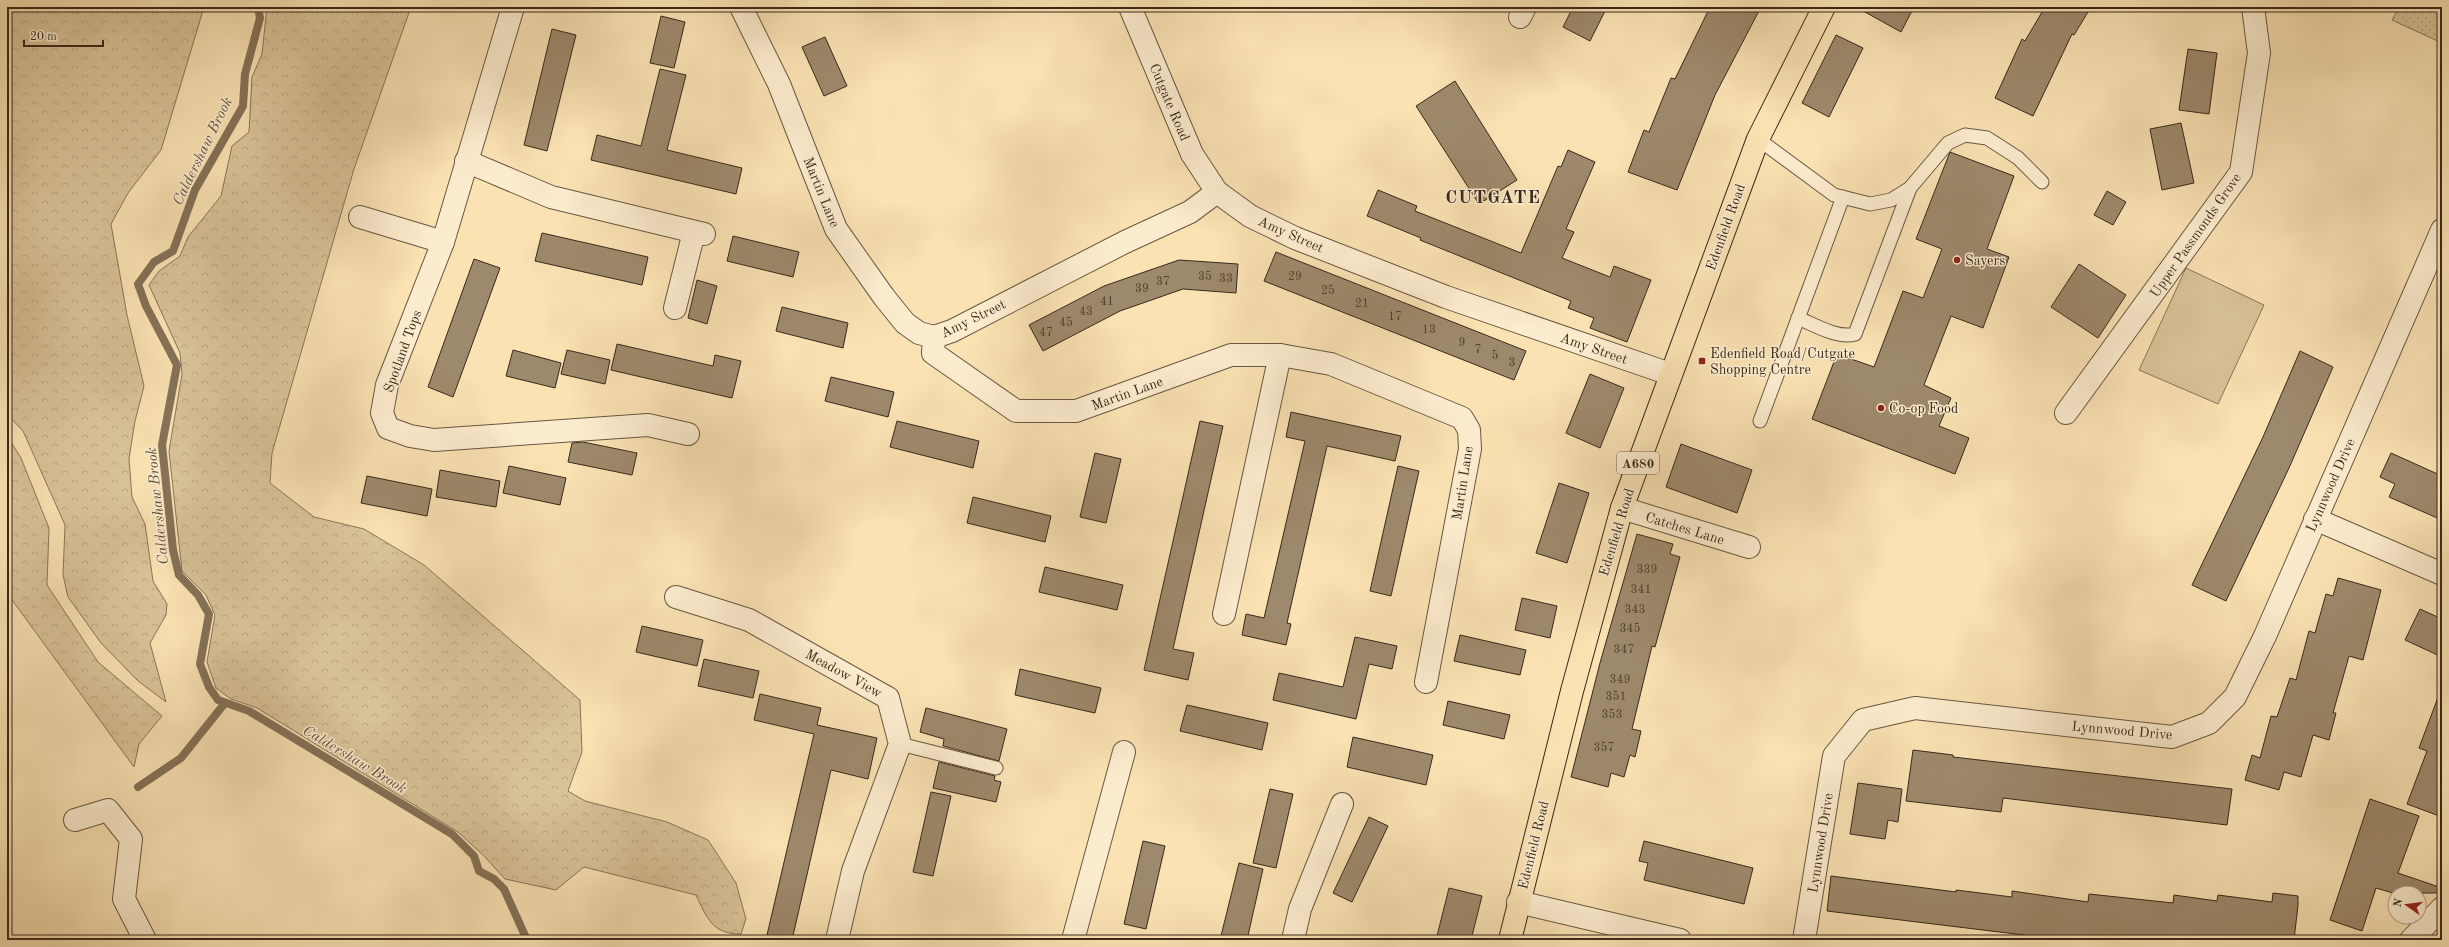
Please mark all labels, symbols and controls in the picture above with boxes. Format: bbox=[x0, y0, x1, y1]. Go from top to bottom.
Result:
scale bar bbox=[24, 22, 103, 48]
text: 20 m bbox=[30, 31, 57, 43]
street label: Cutgate Road bbox=[1146, 62, 1192, 143]
water label: Caldershaw Brook bbox=[171, 95, 236, 208]
street label: Martin Lane bbox=[801, 155, 842, 230]
street label: Upper Passmonds Grove bbox=[2148, 171, 2244, 300]
street label: Edenfield Road bbox=[1704, 182, 1748, 273]
district label: CUTGATE bbox=[1445, 189, 1541, 207]
street label: Amy Street bbox=[1256, 214, 1326, 256]
place label: Sayers bbox=[1965, 254, 2005, 268]
marker: Sayers bbox=[1952, 255, 1962, 265]
house number: 35 bbox=[1198, 270, 1212, 283]
house number: 29 bbox=[1288, 271, 1302, 283]
house number: 33 bbox=[1219, 273, 1233, 285]
house number: 37 bbox=[1156, 276, 1170, 288]
house number: 39 bbox=[1135, 283, 1149, 295]
house number: 25 bbox=[1321, 284, 1335, 297]
house number: 41 bbox=[1100, 296, 1114, 308]
street label: Amy Street bbox=[939, 297, 1008, 341]
house number: 21 bbox=[1355, 298, 1369, 310]
house number: 43 bbox=[1079, 306, 1093, 318]
street label: Spotland Tops bbox=[382, 308, 424, 394]
house number: 17 bbox=[1388, 311, 1402, 323]
house number: 45 bbox=[1059, 316, 1073, 329]
house number: 13 bbox=[1422, 324, 1436, 336]
house number: 47 bbox=[1039, 327, 1053, 339]
street label: Amy Street bbox=[1558, 331, 1629, 367]
house number: 9 bbox=[1459, 337, 1465, 349]
house number: 7 bbox=[1475, 344, 1481, 356]
place label: Edenfield Road/Cutgate Shopping Centre bbox=[1710, 347, 1855, 377]
house number: 5 bbox=[1492, 349, 1499, 362]
marker: Edenfield Road/Cutgate Shopping Centre bbox=[1697, 356, 1707, 366]
house number: 3 bbox=[1509, 357, 1515, 369]
street label: Martin Lane bbox=[1090, 375, 1165, 413]
place label: Co-op Food bbox=[1889, 402, 1958, 416]
marker: Co-op Food bbox=[1876, 403, 1886, 413]
street label: Lynnwood Drive bbox=[2304, 436, 2358, 534]
street label: Martin Lane bbox=[1450, 445, 1476, 521]
water label: Caldershaw Brook bbox=[145, 446, 172, 565]
road number: A680 bbox=[1617, 452, 1659, 474]
street label: Edenfield Road bbox=[1597, 487, 1637, 578]
street label: Catches Lane bbox=[1644, 510, 1726, 548]
house number: 339 bbox=[1637, 564, 1657, 576]
house number: 341 bbox=[1631, 584, 1651, 596]
house number: 343 bbox=[1625, 604, 1645, 616]
house number: 345 bbox=[1620, 622, 1640, 635]
house number: 347 bbox=[1614, 644, 1634, 656]
street label: Meadow View bbox=[803, 647, 884, 701]
house number: 349 bbox=[1610, 674, 1630, 686]
house number: 351 bbox=[1606, 690, 1626, 703]
house number: 353 bbox=[1602, 708, 1622, 721]
street label: Lynnwood Drive bbox=[2071, 720, 2173, 742]
water label: Caldershaw Brook bbox=[300, 723, 409, 797]
house number: 357 bbox=[1594, 741, 1614, 754]
street label: Lynnwood Drive bbox=[1806, 792, 1836, 894]
street label: Edenfield Road bbox=[1516, 799, 1552, 891]
north arrow bbox=[2387, 885, 2427, 925]
text: N bbox=[2392, 897, 2405, 908]

